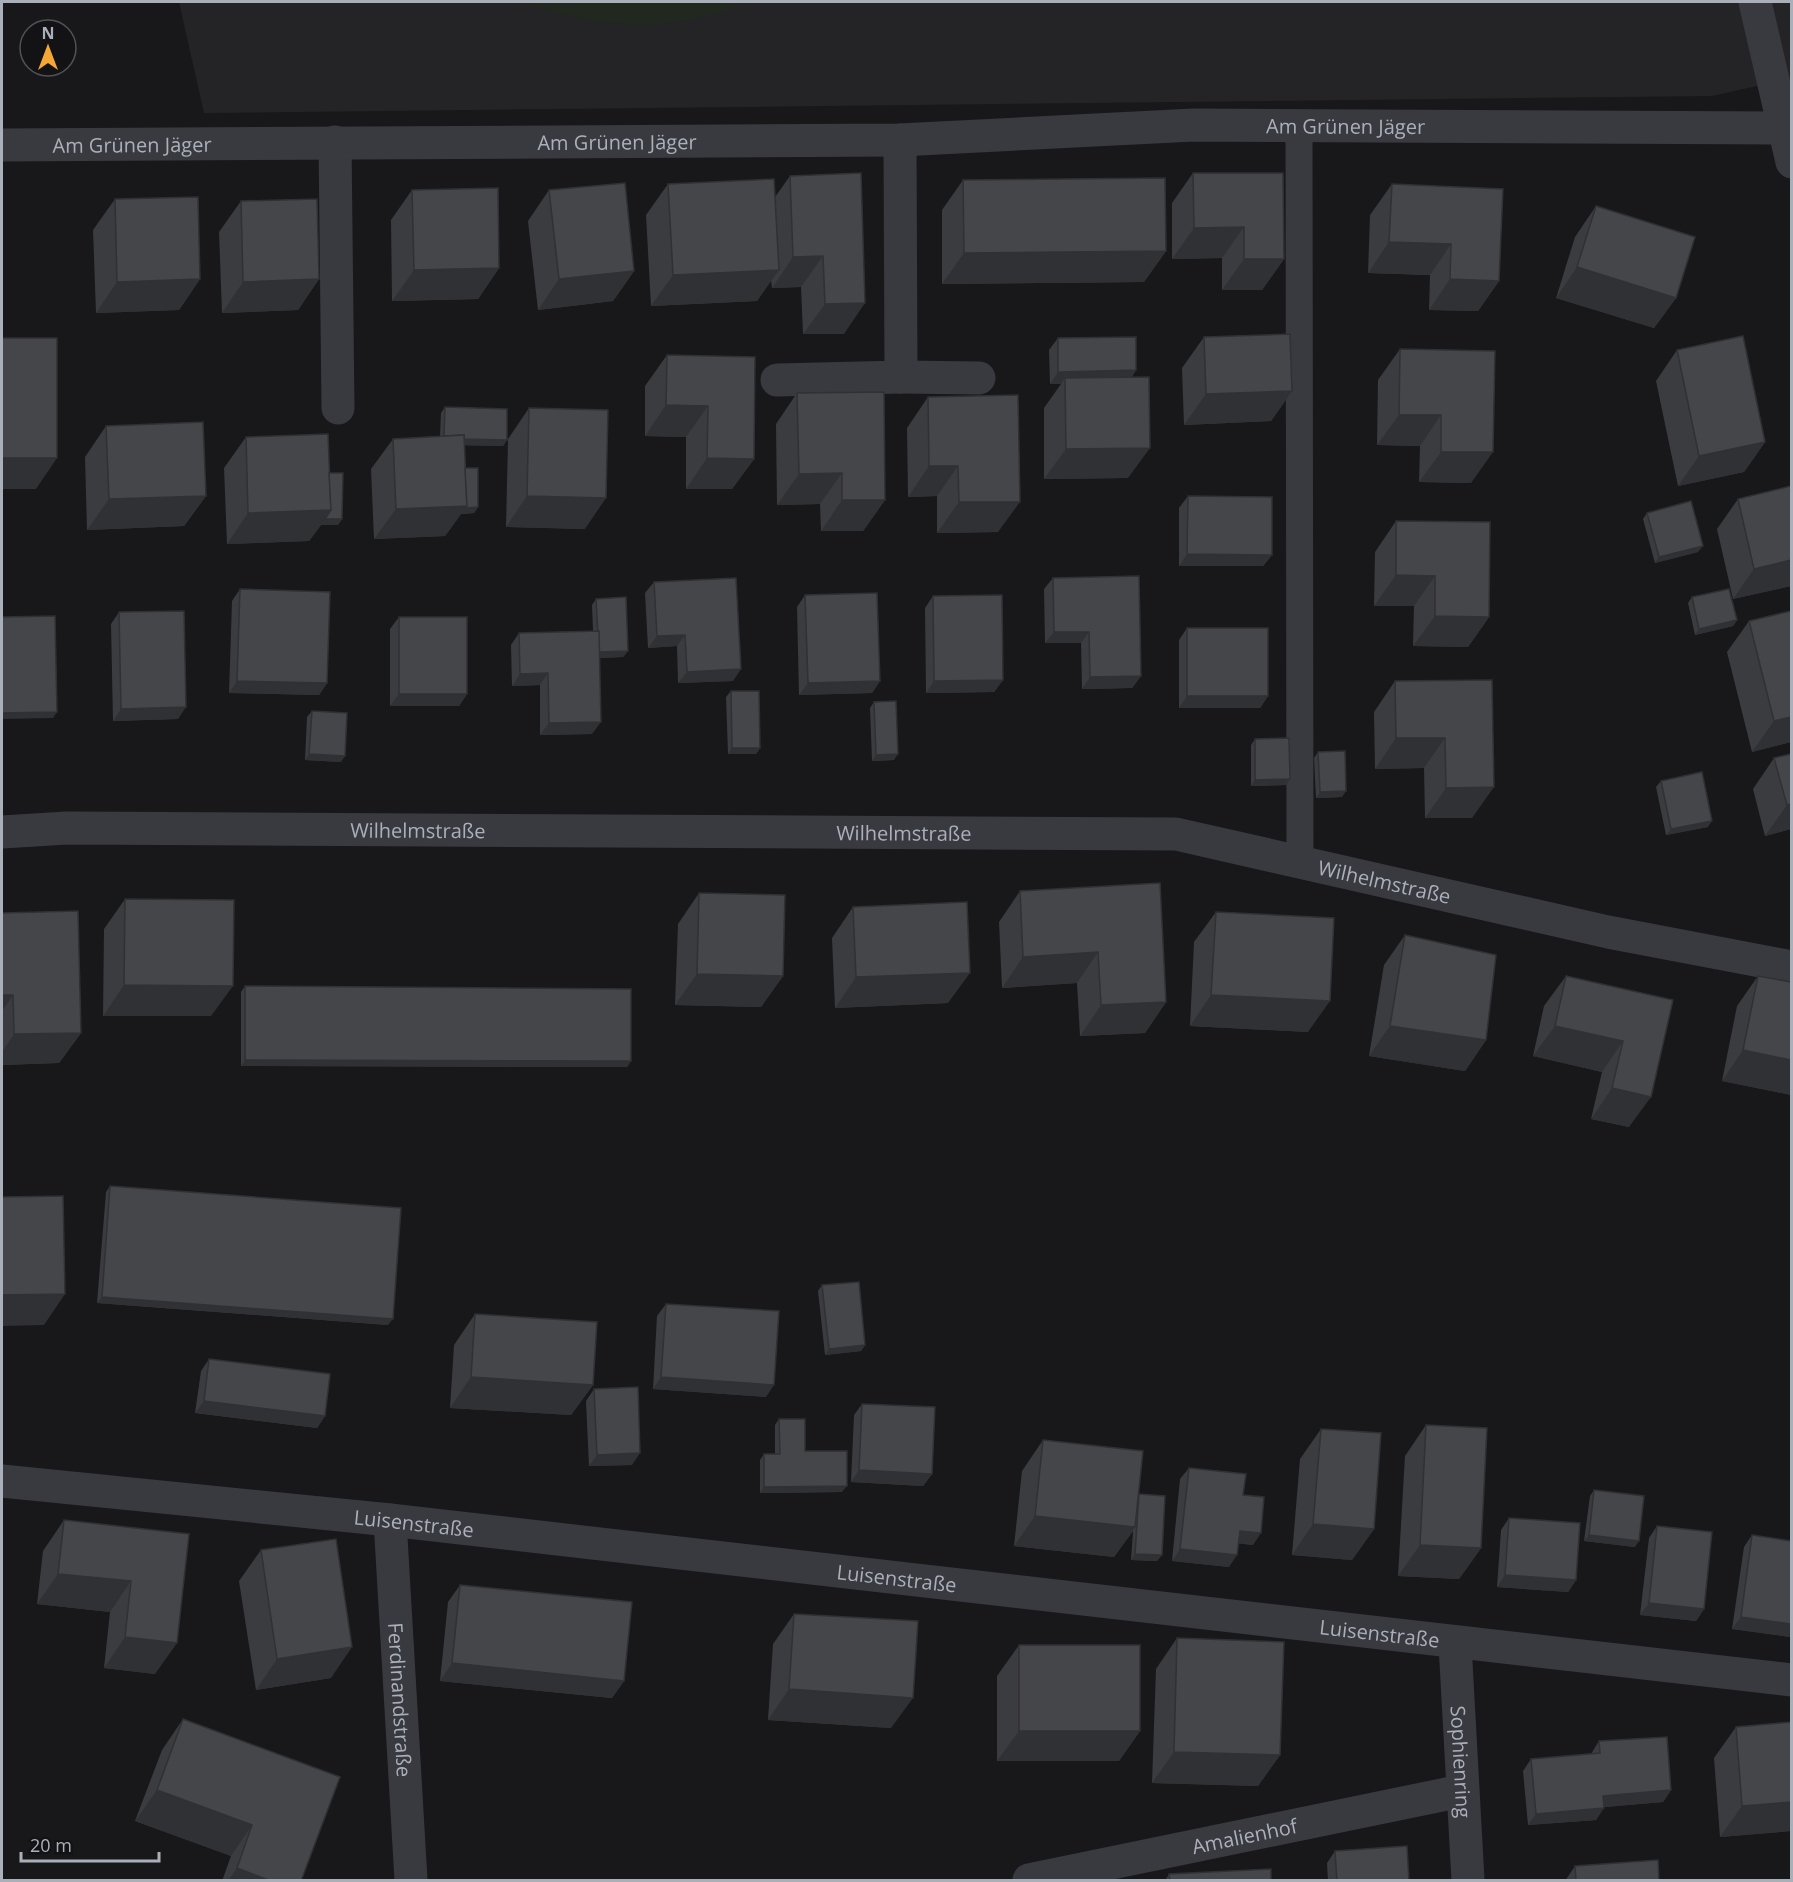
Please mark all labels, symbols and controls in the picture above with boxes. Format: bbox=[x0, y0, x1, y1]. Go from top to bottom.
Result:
north arrow bbox=[18, 18, 78, 78]
text: N bbox=[41, 22, 55, 44]
street label: Am Grünen Jäger bbox=[1266, 112, 1425, 140]
street label: Am Grünen Jäger bbox=[537, 128, 697, 156]
street label: Am Grünen Jäger bbox=[52, 130, 212, 158]
street label: Wilhelmstraße bbox=[350, 816, 486, 844]
street label: Wilhelmstraße bbox=[836, 819, 972, 846]
street label: Wilhelmstraße bbox=[1316, 853, 1454, 909]
street label: Luisenstraße bbox=[353, 1503, 475, 1543]
street label: Luisenstraße bbox=[835, 1558, 958, 1598]
street label: Luisenstraße bbox=[1318, 1613, 1441, 1653]
street label: Ferdinandstraße bbox=[383, 1622, 418, 1778]
street label: Sophienring bbox=[1445, 1705, 1478, 1819]
street label: Amalienhof bbox=[1189, 1811, 1301, 1860]
scale bar bbox=[21, 1825, 159, 1863]
text: 20 m bbox=[30, 1833, 72, 1857]

